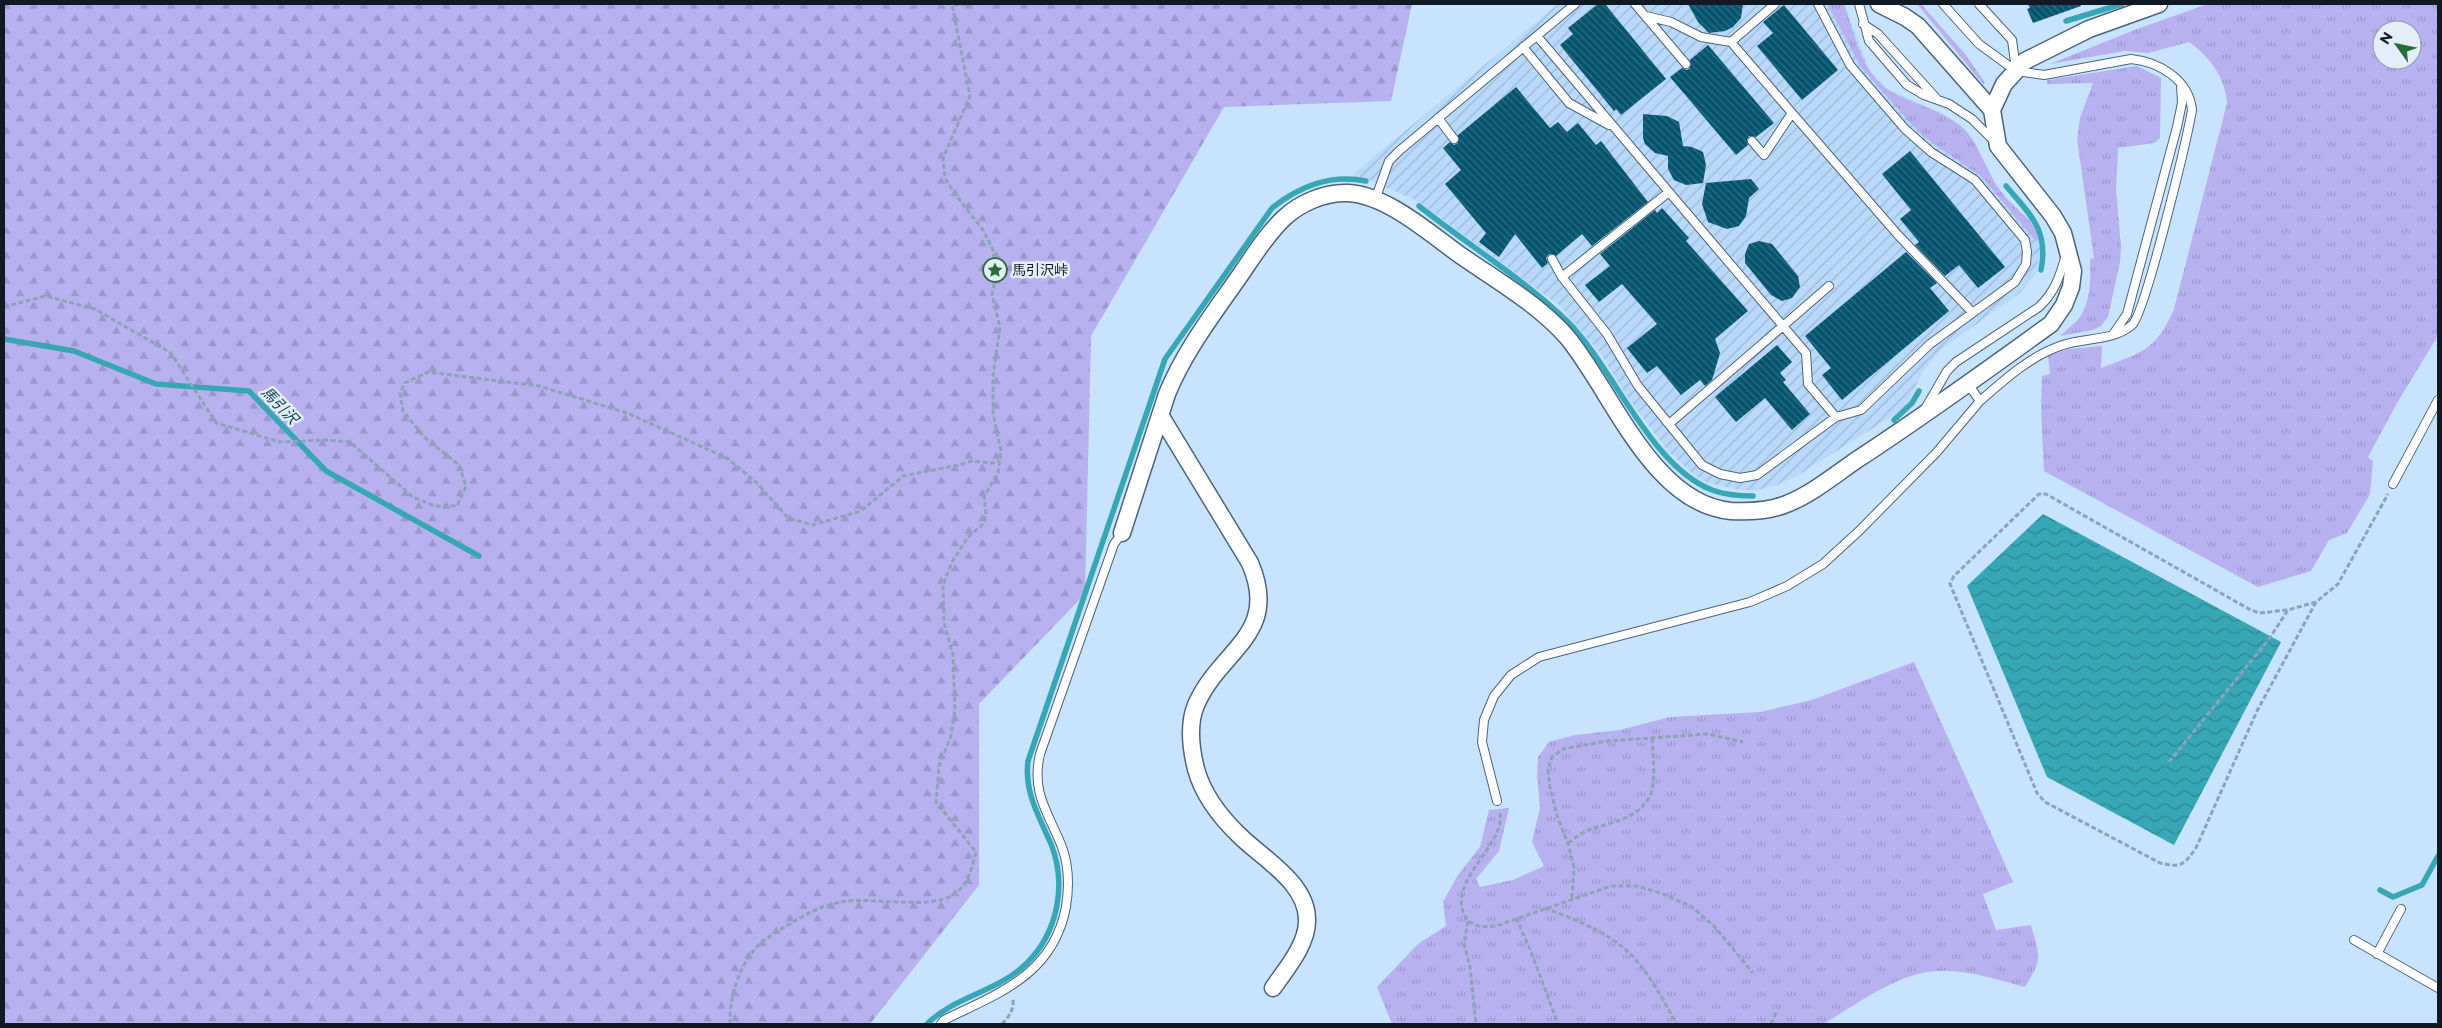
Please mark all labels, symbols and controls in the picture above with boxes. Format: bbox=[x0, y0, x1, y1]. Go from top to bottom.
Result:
north arrow bbox=[2372, 20, 2422, 70]
text: N bbox=[2375, 28, 2397, 48]
place icon: 馬引沢峠 bbox=[982, 257, 1008, 283]
place label: 馬引沢峠 bbox=[1012, 261, 1068, 279]
water label: 馬引沢 bbox=[258, 382, 304, 429]

